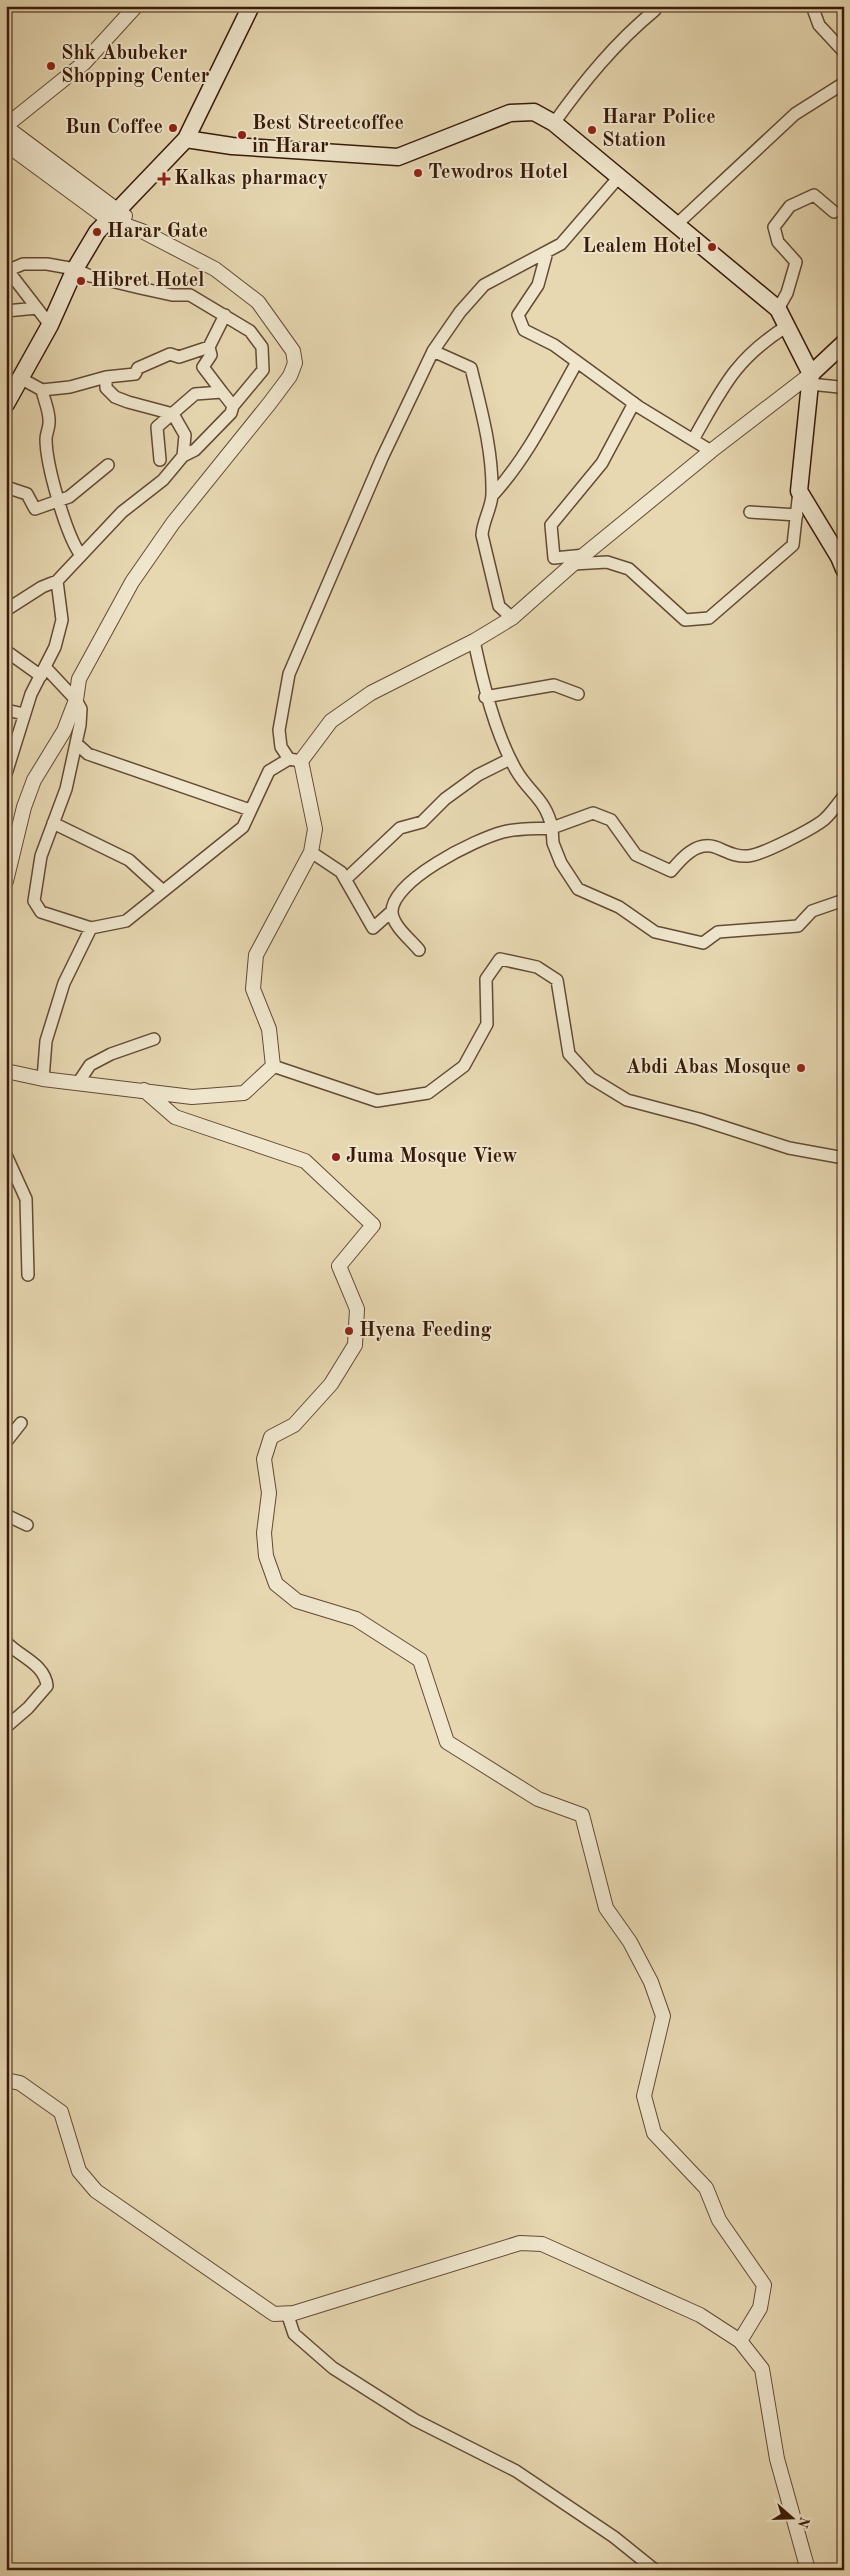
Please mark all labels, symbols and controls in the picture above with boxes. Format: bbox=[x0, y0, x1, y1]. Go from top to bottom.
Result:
place label: Shk Abubeker Shopping Center bbox=[61, 44, 210, 87]
marker: Shk Abubeker Shopping Center bbox=[45, 60, 57, 72]
place label: Harar Police Station bbox=[602, 108, 716, 151]
place label: Best Streetcoffee in Harar bbox=[252, 114, 404, 157]
place label: Bun Coffee bbox=[65, 118, 163, 138]
marker: Bun Coffee bbox=[167, 122, 179, 134]
marker: Harar Police Station bbox=[586, 124, 598, 136]
marker: Best Streetcoffee in Harar bbox=[236, 129, 248, 141]
place label: Tewodros Hotel bbox=[428, 163, 568, 183]
marker: Tewodros Hotel bbox=[412, 167, 424, 179]
place label: Kalkas pharmacy bbox=[174, 169, 328, 189]
marker: Kalkas pharmacy bbox=[158, 173, 170, 185]
place label: Harar Gate bbox=[107, 222, 208, 242]
marker: Harar Gate bbox=[91, 226, 103, 238]
place label: Lealem Hotel bbox=[582, 237, 702, 257]
marker: Lealem Hotel bbox=[706, 241, 718, 253]
place label: Hibret Hotel bbox=[91, 271, 204, 291]
marker: Hibret Hotel bbox=[75, 275, 87, 287]
place label: Abdi Abas Mosque bbox=[626, 1058, 791, 1078]
marker: Abdi Abas Mosque bbox=[795, 1062, 807, 1074]
place label: Juma Mosque View bbox=[346, 1147, 518, 1167]
marker: Juma Mosque View bbox=[330, 1151, 342, 1163]
place label: Hyena Feeding bbox=[359, 1321, 492, 1341]
marker: Hyena Feeding bbox=[343, 1325, 355, 1337]
north arrow bbox=[768, 2494, 818, 2544]
text: N bbox=[795, 2515, 812, 2530]

